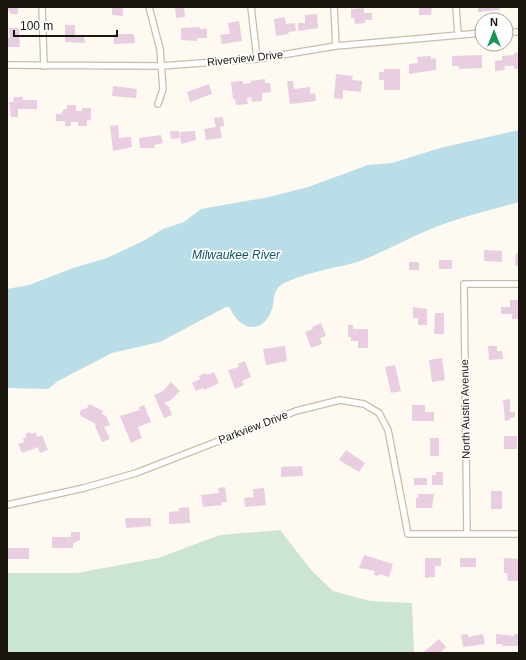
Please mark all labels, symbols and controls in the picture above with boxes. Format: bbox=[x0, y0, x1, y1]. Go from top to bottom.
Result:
scale bar bbox=[14, 12, 117, 38]
north arrow bbox=[474, 12, 514, 52]
text: N bbox=[490, 16, 498, 28]
text: 100 m bbox=[20, 19, 53, 33]
street label: Riverview Drive bbox=[206, 48, 284, 68]
water label: Milwaukee River bbox=[192, 248, 281, 262]
street label: North Austin Avenue bbox=[458, 359, 472, 459]
street label: Parkview Drive bbox=[217, 408, 289, 446]

